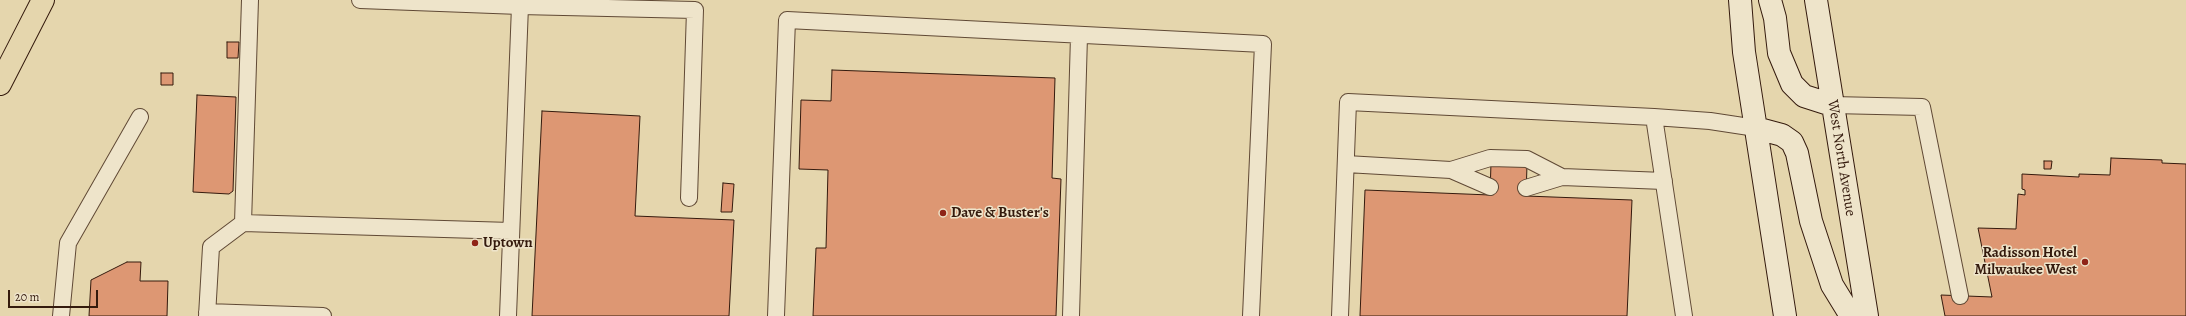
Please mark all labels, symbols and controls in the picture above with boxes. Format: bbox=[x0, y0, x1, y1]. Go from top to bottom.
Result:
street label: West North Avenue bbox=[1823, 98, 1859, 218]
place label: Dave & Buster's bbox=[951, 204, 1049, 222]
marker: Dave & Buster's bbox=[938, 208, 948, 218]
place label: Uptown bbox=[483, 234, 533, 252]
marker: Uptown bbox=[470, 238, 480, 248]
place label: Radisson Hotel Milwaukee West bbox=[1974, 244, 2077, 279]
marker: Radisson Hotel Milwaukee West bbox=[2080, 257, 2090, 267]
scale bar bbox=[10, 282, 100, 308]
text: 20 m bbox=[15, 289, 39, 305]

